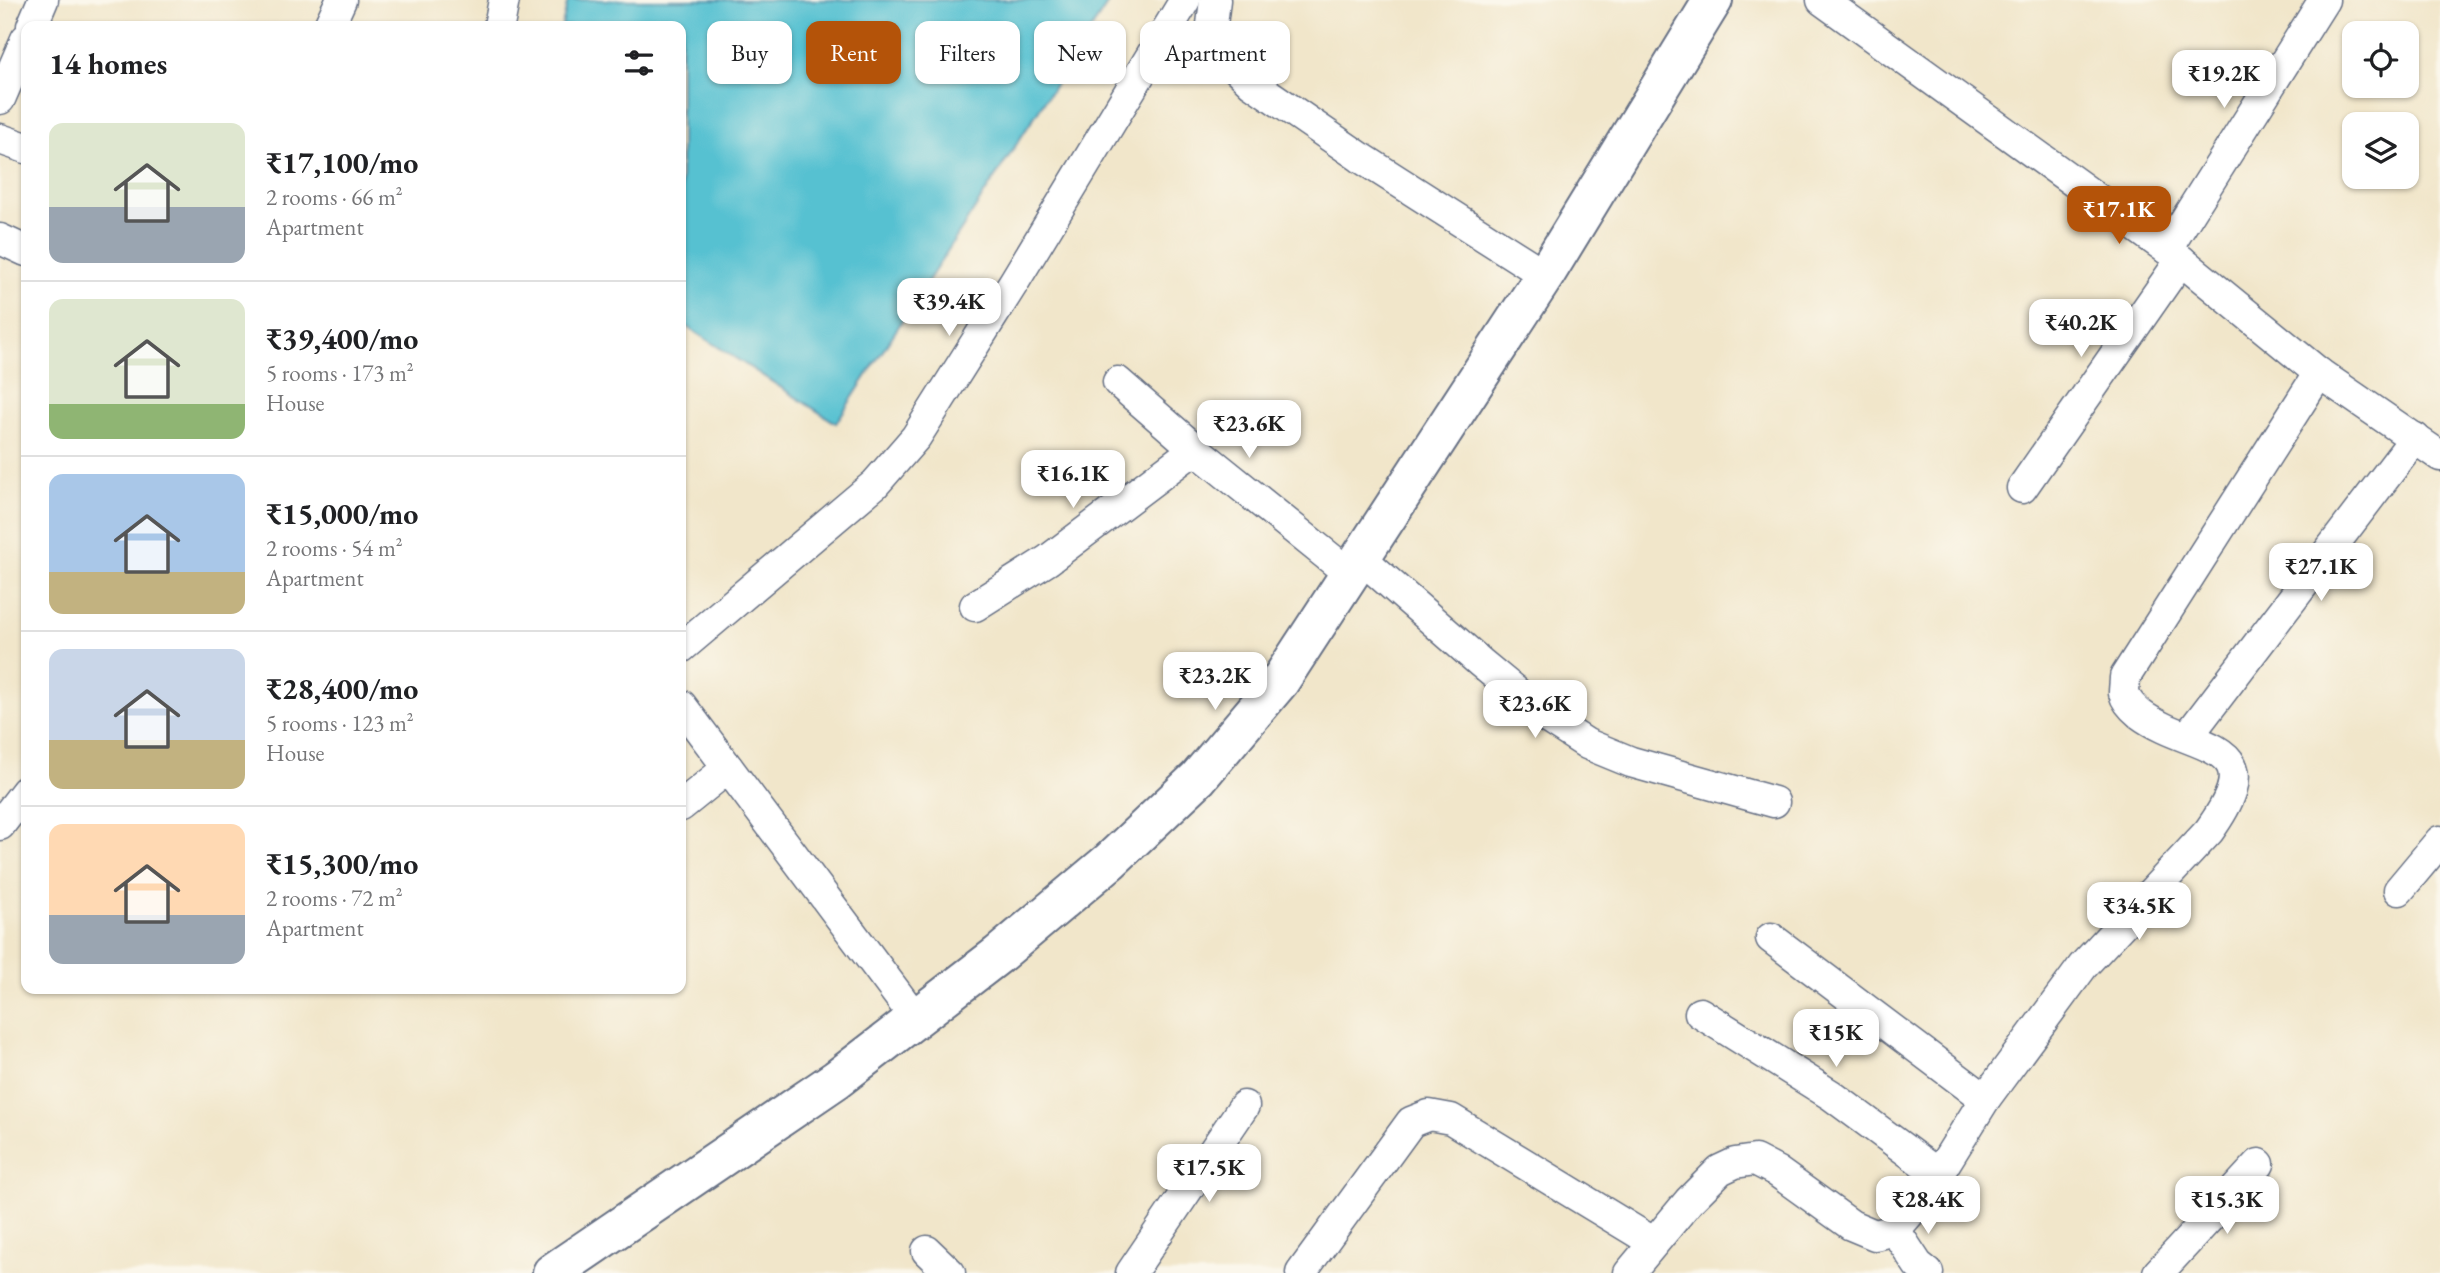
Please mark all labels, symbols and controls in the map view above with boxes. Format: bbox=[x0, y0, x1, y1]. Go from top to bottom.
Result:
chip: Buy bbox=[707, 21, 792, 84]
chip: Rent bbox=[806, 21, 901, 84]
chip: Filters bbox=[915, 21, 1020, 84]
chip: New bbox=[1034, 21, 1126, 84]
chip: Apartment bbox=[1140, 21, 1290, 84]
map controls bbox=[2342, 21, 2419, 189]
button: locate bbox=[2342, 21, 2419, 98]
text: 14 homes bbox=[49, 44, 167, 83]
icon: filters bbox=[620, 44, 658, 82]
pin: ₹19.2K bbox=[2167, 50, 2281, 110]
text: ₹19.2K bbox=[2188, 58, 2260, 88]
button: layers bbox=[2342, 112, 2419, 189]
text: ₹17,100/mo bbox=[266, 143, 418, 182]
icon: home bbox=[105, 151, 189, 235]
text: 2 rooms · 66 m² bbox=[266, 182, 403, 212]
pin: ₹17.1K bbox=[2062, 187, 2176, 246]
text: ₹17.1K bbox=[2083, 194, 2155, 224]
text: Apartment bbox=[266, 212, 364, 242]
pin: ₹39.4K bbox=[892, 278, 1006, 338]
text: ₹39.4K bbox=[913, 286, 985, 316]
pin: ₹40.2K bbox=[2024, 300, 2138, 359]
text: ₹40.2K bbox=[2045, 307, 2117, 337]
text: ₹39,400/mo bbox=[266, 319, 418, 358]
icon: home bbox=[105, 327, 189, 411]
text: 5 rooms · 173 m² bbox=[266, 358, 414, 388]
text: House bbox=[266, 388, 325, 418]
pin: ₹23.6K bbox=[1192, 400, 1306, 460]
text: ₹23.6K bbox=[1213, 408, 1285, 438]
pin: ₹16.1K bbox=[1016, 450, 1130, 510]
text: ₹16.1K bbox=[1037, 458, 1109, 488]
text: ₹15,000/mo bbox=[266, 494, 418, 533]
icon: home bbox=[105, 502, 189, 586]
text: 2 rooms · 54 m² bbox=[266, 533, 403, 563]
pin: ₹27.1K bbox=[2264, 544, 2378, 603]
text: ₹27.1K bbox=[2285, 551, 2357, 581]
text: Apartment bbox=[266, 563, 364, 593]
pin: ₹23.2K bbox=[1158, 652, 1272, 712]
text: ₹23.2K bbox=[1179, 660, 1251, 690]
text: ₹28,400/mo bbox=[266, 669, 418, 708]
icon: home bbox=[105, 677, 189, 761]
pin: ₹23.6K bbox=[1478, 680, 1592, 740]
text: ₹23.6K bbox=[1499, 688, 1571, 718]
text: 5 rooms · 123 m² bbox=[266, 708, 414, 738]
text: House bbox=[266, 738, 325, 768]
text: ₹15,300/mo bbox=[266, 844, 418, 883]
icon: home bbox=[105, 852, 189, 936]
text: 2 rooms · 72 m² bbox=[266, 883, 403, 913]
pin: ₹34.5K bbox=[2082, 883, 2196, 942]
text: ₹34.5K bbox=[2103, 890, 2175, 920]
text: Apartment bbox=[266, 913, 364, 943]
pin: ₹15K bbox=[1795, 1010, 1877, 1069]
text: ₹15K bbox=[1809, 1017, 1863, 1047]
pin: ₹17.5K bbox=[1152, 1144, 1266, 1204]
text: ₹17.5K bbox=[1173, 1152, 1245, 1182]
pin: ₹28.4K bbox=[1871, 1176, 1985, 1236]
pin: ₹15.3K bbox=[2170, 1176, 2284, 1236]
text: ₹28.4K bbox=[1892, 1184, 1964, 1214]
text: ₹15.3K bbox=[2191, 1184, 2263, 1214]

